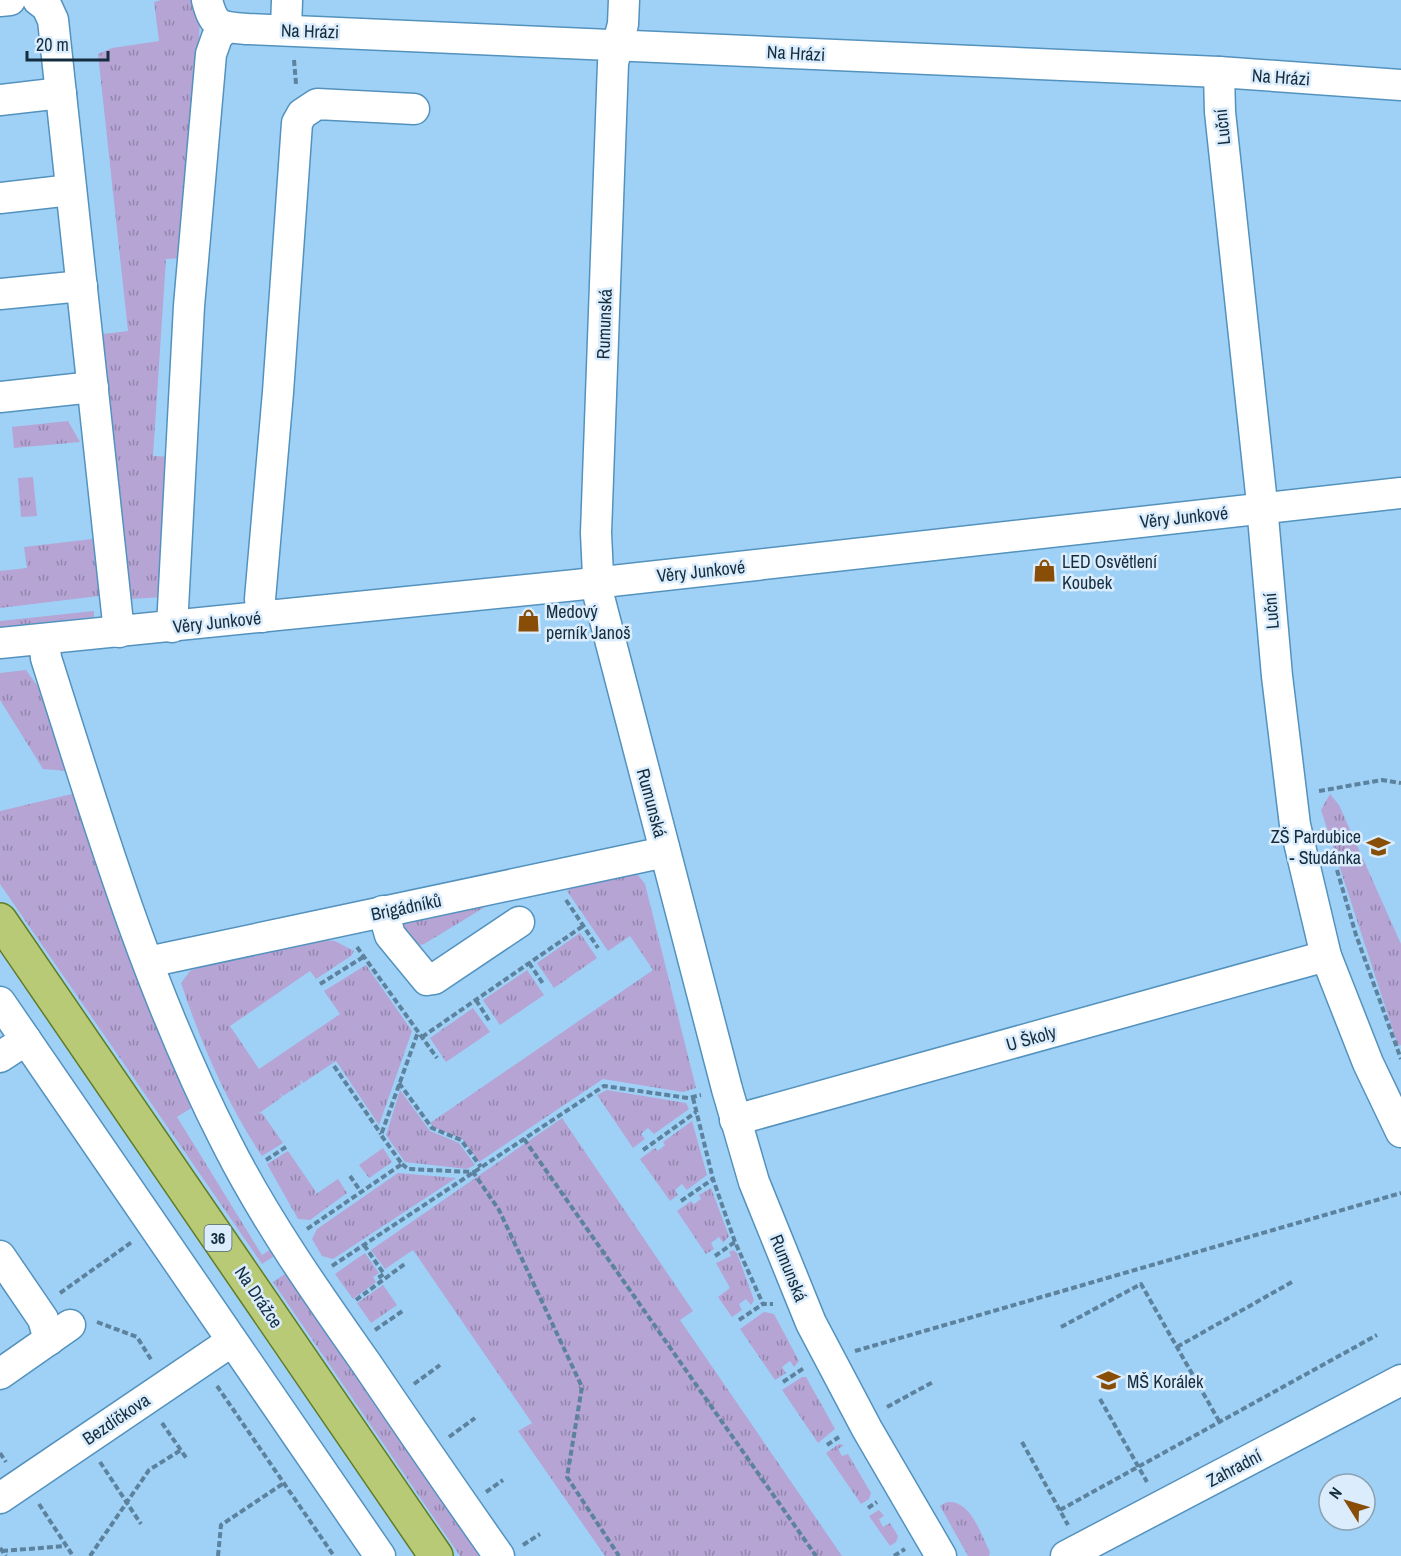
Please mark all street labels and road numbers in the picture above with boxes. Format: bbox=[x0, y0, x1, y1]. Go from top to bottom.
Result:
street label: Na Hrázi bbox=[280, 17, 340, 45]
street label: Na Hrázi bbox=[766, 39, 826, 67]
street label: Na Hrázi bbox=[1251, 62, 1311, 92]
street label: Luční bbox=[1208, 107, 1236, 146]
street label: Rumunská bbox=[590, 288, 618, 360]
street label: Věry Junkové bbox=[1139, 500, 1229, 534]
street label: Věry Junkové bbox=[656, 554, 746, 588]
street label: Luční bbox=[1257, 591, 1285, 630]
street label: Věry Junkové bbox=[172, 605, 262, 639]
street label: Rumunská bbox=[631, 766, 673, 840]
street label: Brigádníků bbox=[368, 887, 444, 927]
street label: U Školy bbox=[1003, 1019, 1059, 1057]
road number: 36 bbox=[204, 1225, 232, 1251]
street label: Rumunská bbox=[764, 1231, 814, 1305]
street label: Na Drážce bbox=[229, 1261, 289, 1333]
street label: Bezdíčkova bbox=[77, 1387, 155, 1451]
street label: Zahradní bbox=[1202, 1443, 1267, 1493]

